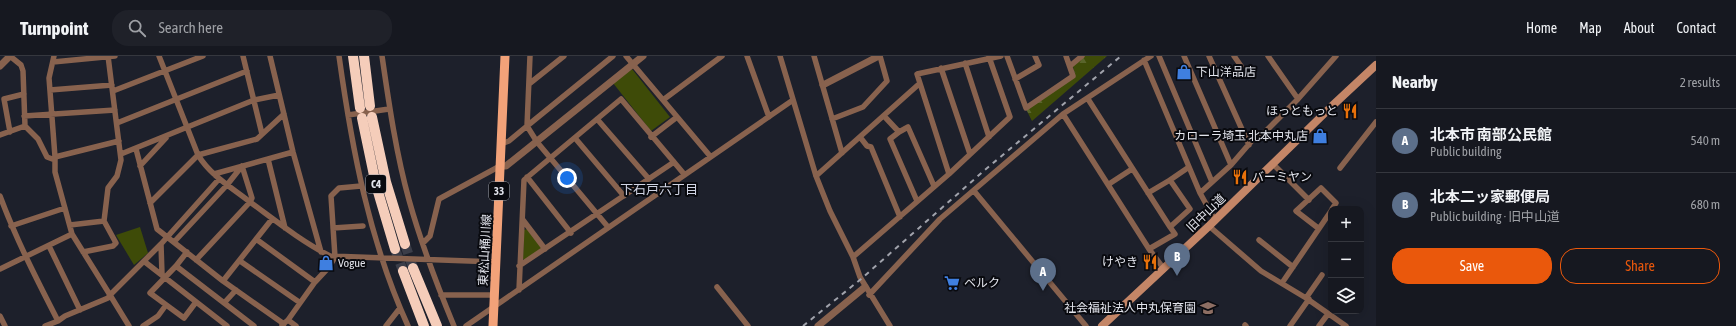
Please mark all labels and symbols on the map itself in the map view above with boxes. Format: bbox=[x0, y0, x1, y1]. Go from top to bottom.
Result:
shop icon: 下山洋品店 bbox=[1175, 63, 1193, 81]
place label: 下山洋品店 bbox=[1196, 65, 1256, 79]
restaurant icon: ほっともっと bbox=[1341, 102, 1359, 120]
place label: ほっともっと bbox=[1266, 104, 1338, 118]
shop icon: カローラ埼玉 北本中丸店 bbox=[1311, 127, 1329, 145]
place label: カローラ埼玉 北本中丸店 bbox=[1174, 129, 1308, 143]
your location bbox=[557, 168, 577, 188]
restaurant icon: バーミヤン bbox=[1231, 168, 1249, 186]
place label: バーミヤン bbox=[1252, 170, 1312, 184]
road number: C4 bbox=[366, 175, 386, 193]
road number: 33 bbox=[489, 182, 509, 200]
district label: 下石戸六丁目 bbox=[620, 182, 698, 197]
street label: 旧中山道 bbox=[1184, 191, 1228, 235]
street label: 東松山桶川線 bbox=[476, 214, 494, 286]
pin: B bbox=[1164, 243, 1190, 276]
restaurant icon: けやき bbox=[1141, 253, 1159, 271]
shop icon: Vogue bbox=[317, 254, 335, 272]
place label: けやき bbox=[1102, 255, 1138, 269]
place label: Vogue bbox=[338, 256, 366, 270]
pin: A bbox=[1030, 258, 1056, 291]
supermarket icon: ベルク bbox=[943, 274, 961, 292]
place label: ベルク bbox=[964, 276, 1000, 290]
school or university icon: 社会福祉法人中丸保育園 bbox=[1199, 299, 1217, 317]
place label: 社会福祉法人中丸保育園 bbox=[1064, 301, 1196, 315]

